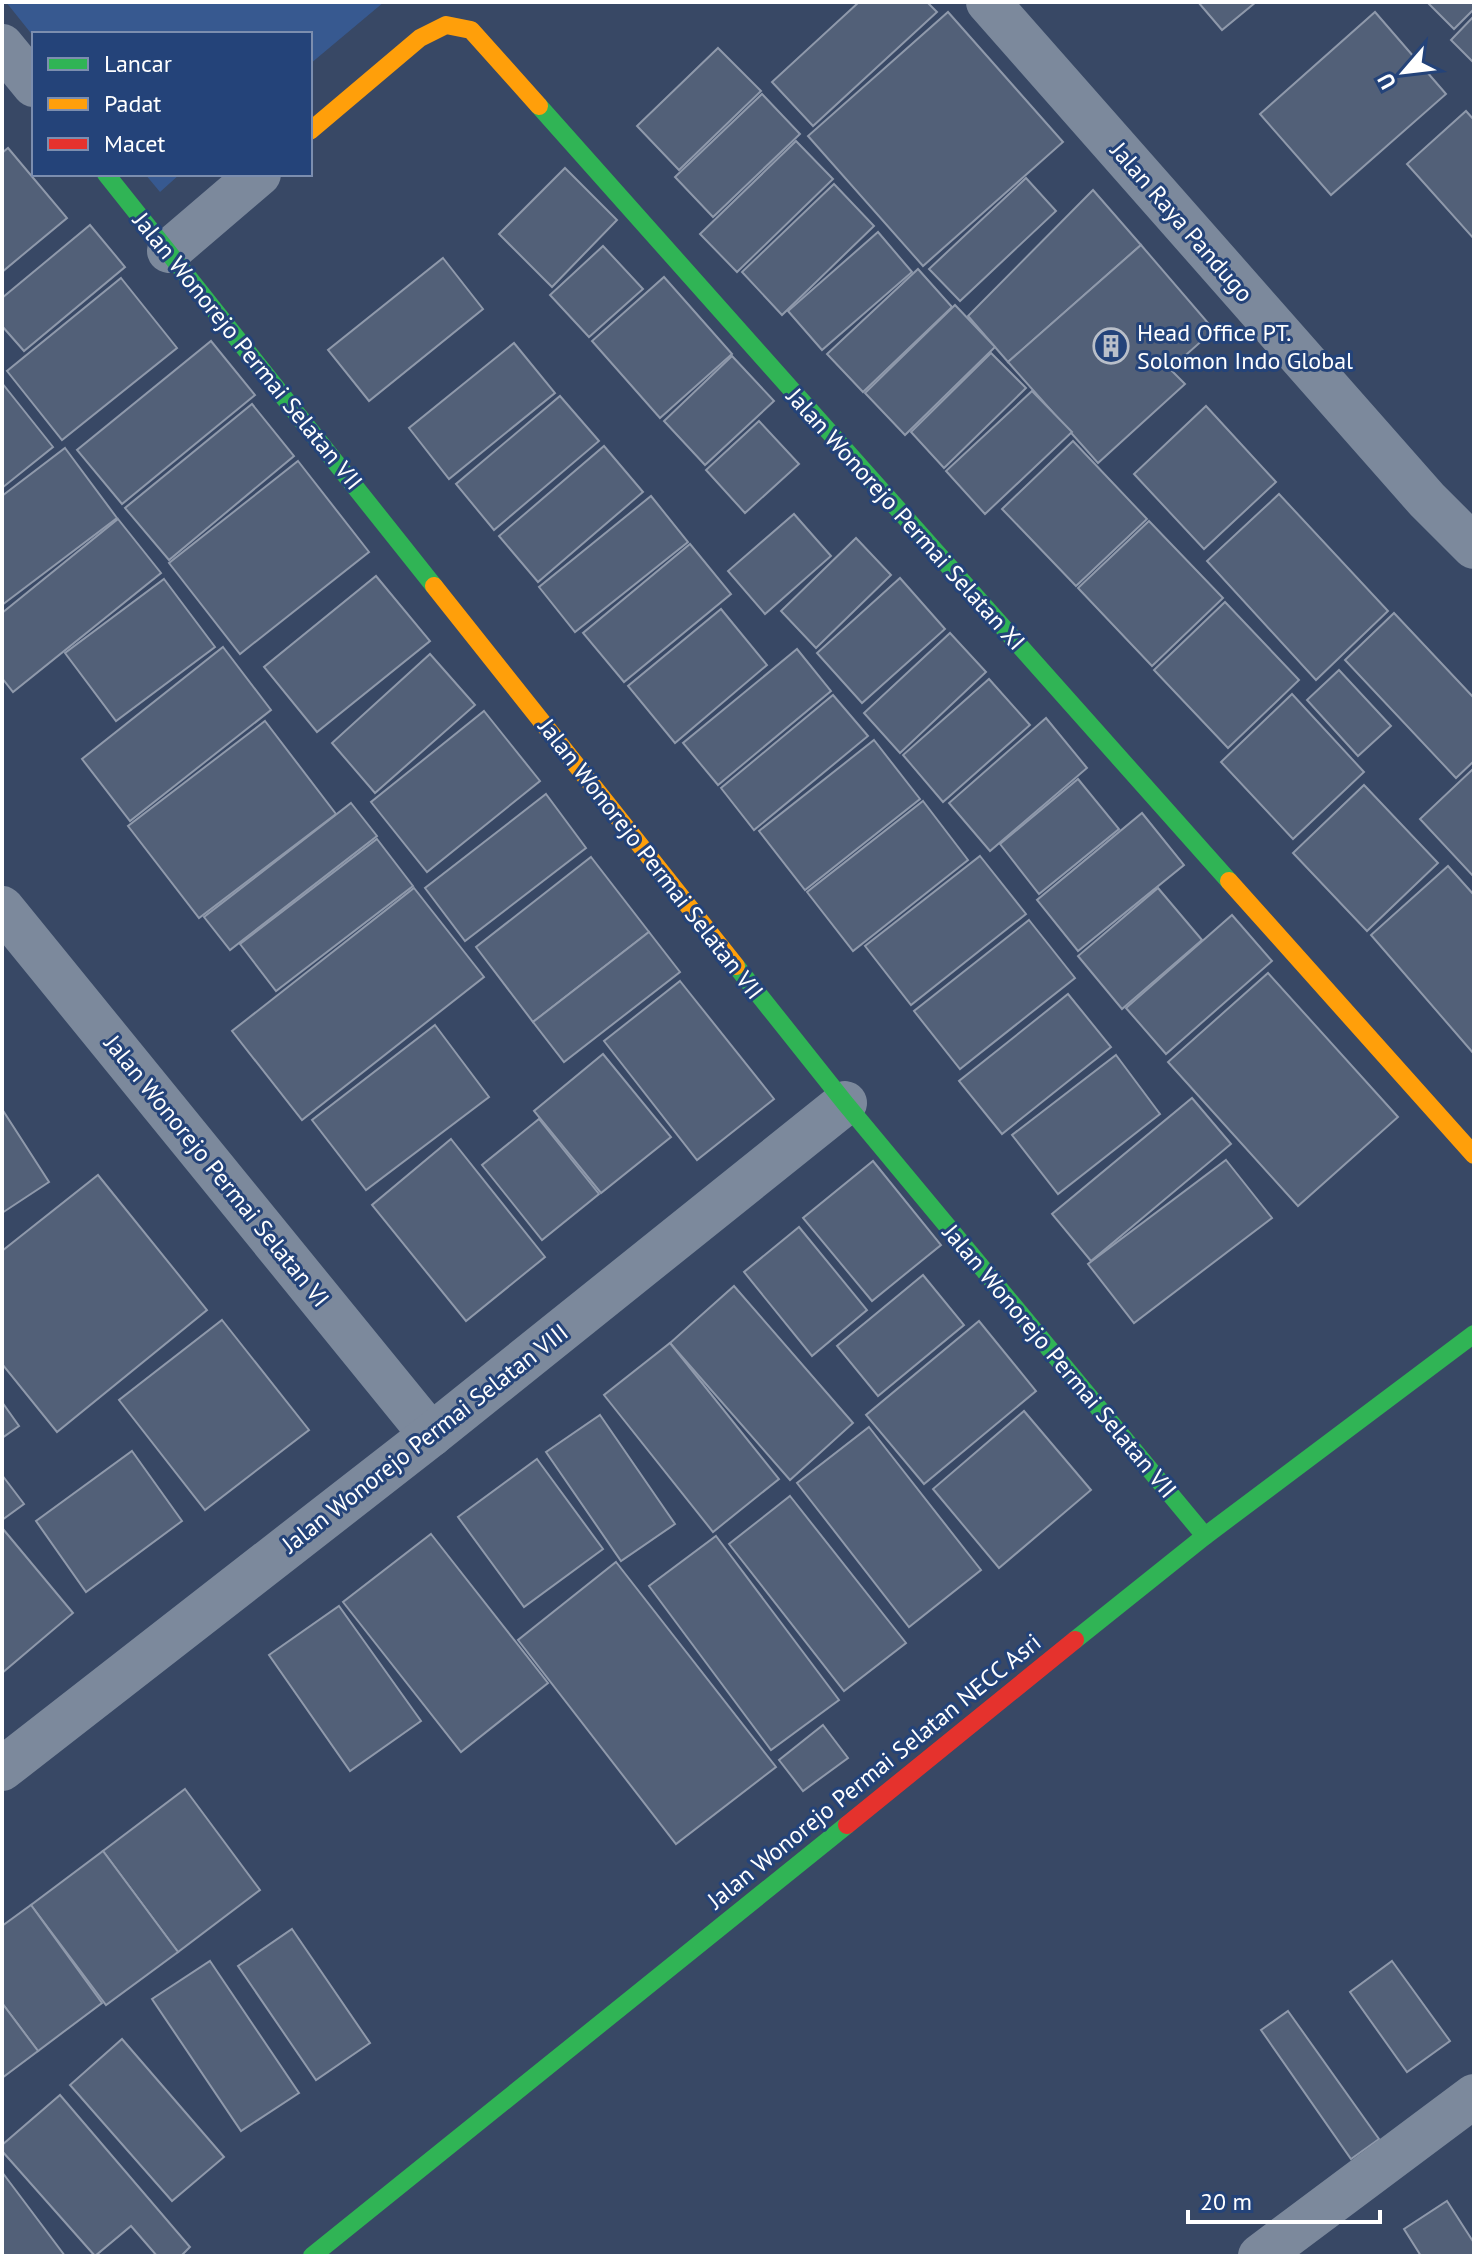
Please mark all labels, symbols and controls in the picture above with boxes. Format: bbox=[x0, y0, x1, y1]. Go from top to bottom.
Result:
legend bbox=[32, 32, 312, 176]
north arrow bbox=[1364, 32, 1444, 112]
text: Lancar bbox=[104, 48, 172, 79]
text: U bbox=[1371, 69, 1402, 94]
text: Padat bbox=[104, 88, 161, 119]
text: Macet bbox=[104, 128, 166, 159]
street label: Jalan Raya Pandugo bbox=[1103, 135, 1260, 308]
street label: Jalan Wonorejo Permai Selatan VII bbox=[126, 205, 370, 496]
place label: Head Office PT. Solomon Indo Global bbox=[1137, 317, 1353, 376]
building icon: Head Office PT. Solomon Indo Global bbox=[1092, 327, 1130, 365]
street label: Jalan Wonorejo Permai Selatan XI bbox=[779, 381, 1032, 657]
street label: Jalan Wonorejo Permai Selatan VII bbox=[531, 712, 770, 1006]
street label: Jalan Wonorejo Permai Selatan VI bbox=[97, 1028, 336, 1313]
street label: Jalan Wonorejo Permai Selatan VII bbox=[936, 1217, 1184, 1504]
street label: Jalan Wonorejo Permai Selatan VIII bbox=[275, 1316, 574, 1560]
street label: Jalan Wonorejo Permai Selatan NECC Asri bbox=[700, 1627, 1047, 1916]
scale bar bbox=[1188, 2174, 1380, 2224]
text: 20 m bbox=[1200, 2186, 1252, 2217]

